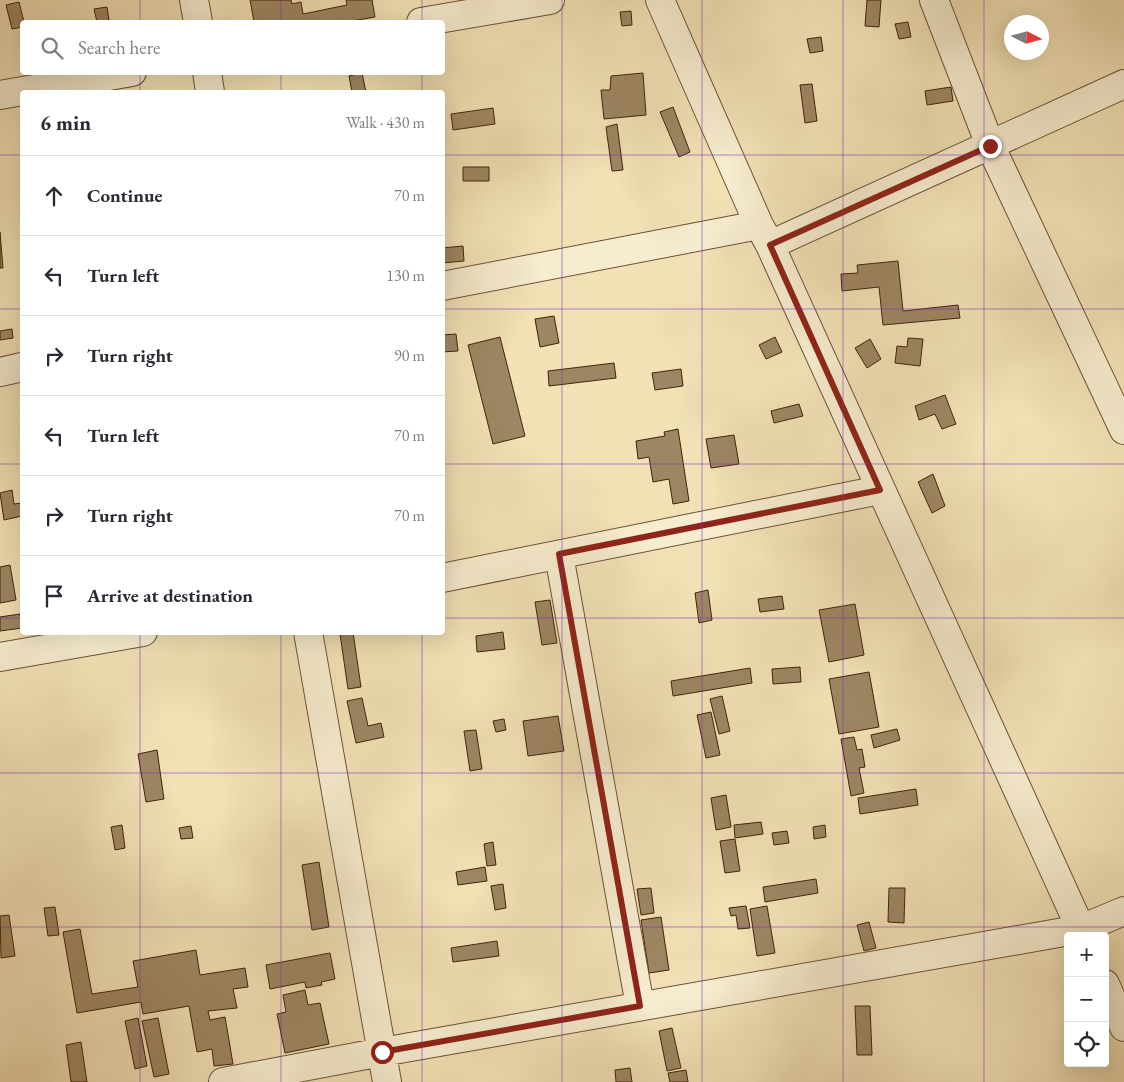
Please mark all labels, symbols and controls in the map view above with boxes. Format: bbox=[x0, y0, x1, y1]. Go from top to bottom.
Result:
north arrow bbox=[1004, 15, 1049, 60]
search box bbox=[20, 20, 445, 75]
icon: search bbox=[38, 34, 66, 62]
text: Search here bbox=[78, 35, 160, 60]
text: 6 min bbox=[40, 109, 91, 136]
text: Walk · 430 m bbox=[346, 112, 425, 133]
route end bbox=[979, 135, 1002, 158]
icon: ahead bbox=[40, 182, 68, 210]
text: Continue bbox=[87, 183, 162, 208]
text: 70 m bbox=[394, 185, 425, 206]
icon: left bbox=[40, 262, 68, 290]
text: Turn left bbox=[87, 263, 159, 288]
text: 130 m bbox=[386, 265, 425, 286]
icon: right bbox=[40, 342, 68, 370]
text: Turn right bbox=[87, 343, 173, 368]
text: 90 m bbox=[394, 345, 425, 366]
icon: left bbox=[40, 422, 68, 450]
text: Turn left bbox=[87, 423, 159, 448]
text: 70 m bbox=[394, 425, 425, 446]
icon: right bbox=[40, 502, 68, 530]
text: Turn right bbox=[87, 503, 173, 528]
text: 70 m bbox=[394, 505, 425, 526]
icon: arrive bbox=[40, 582, 68, 610]
text: Arrive at destination bbox=[87, 583, 253, 608]
map controls bbox=[1064, 932, 1109, 1067]
button: + bbox=[1064, 932, 1109, 977]
button: − bbox=[1064, 977, 1109, 1022]
button: locate bbox=[1064, 1022, 1109, 1067]
route start bbox=[371, 1041, 394, 1064]

